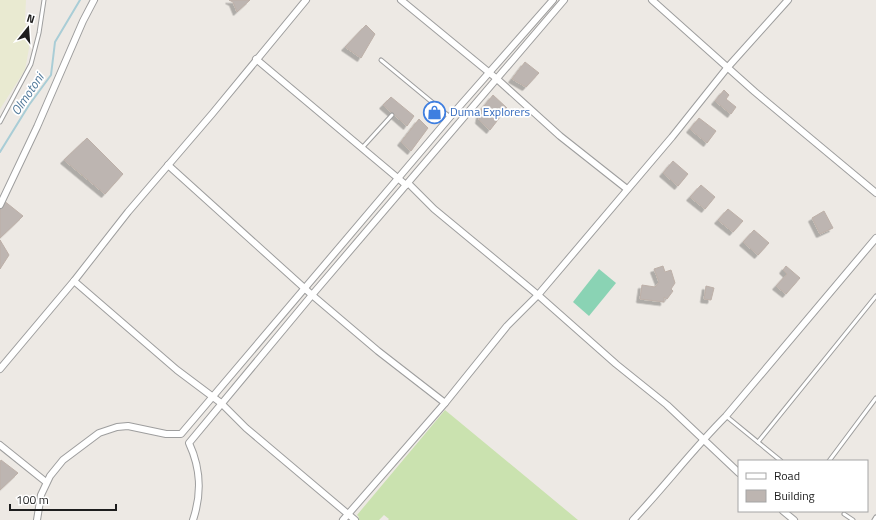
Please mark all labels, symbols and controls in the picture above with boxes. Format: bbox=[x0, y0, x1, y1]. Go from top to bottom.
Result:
north arrow bbox=[8, 8, 48, 48]
text: N bbox=[25, 10, 37, 27]
water label: Olmotoni bbox=[6, 68, 49, 119]
shop icon: Duma Explorers bbox=[422, 99, 448, 125]
place label: Duma Explorers bbox=[450, 102, 531, 121]
legend bbox=[738, 460, 868, 512]
text: Road bbox=[774, 466, 800, 485]
scale bar bbox=[10, 486, 116, 512]
text: Building bbox=[774, 486, 815, 505]
text: 100 m bbox=[16, 490, 49, 509]

